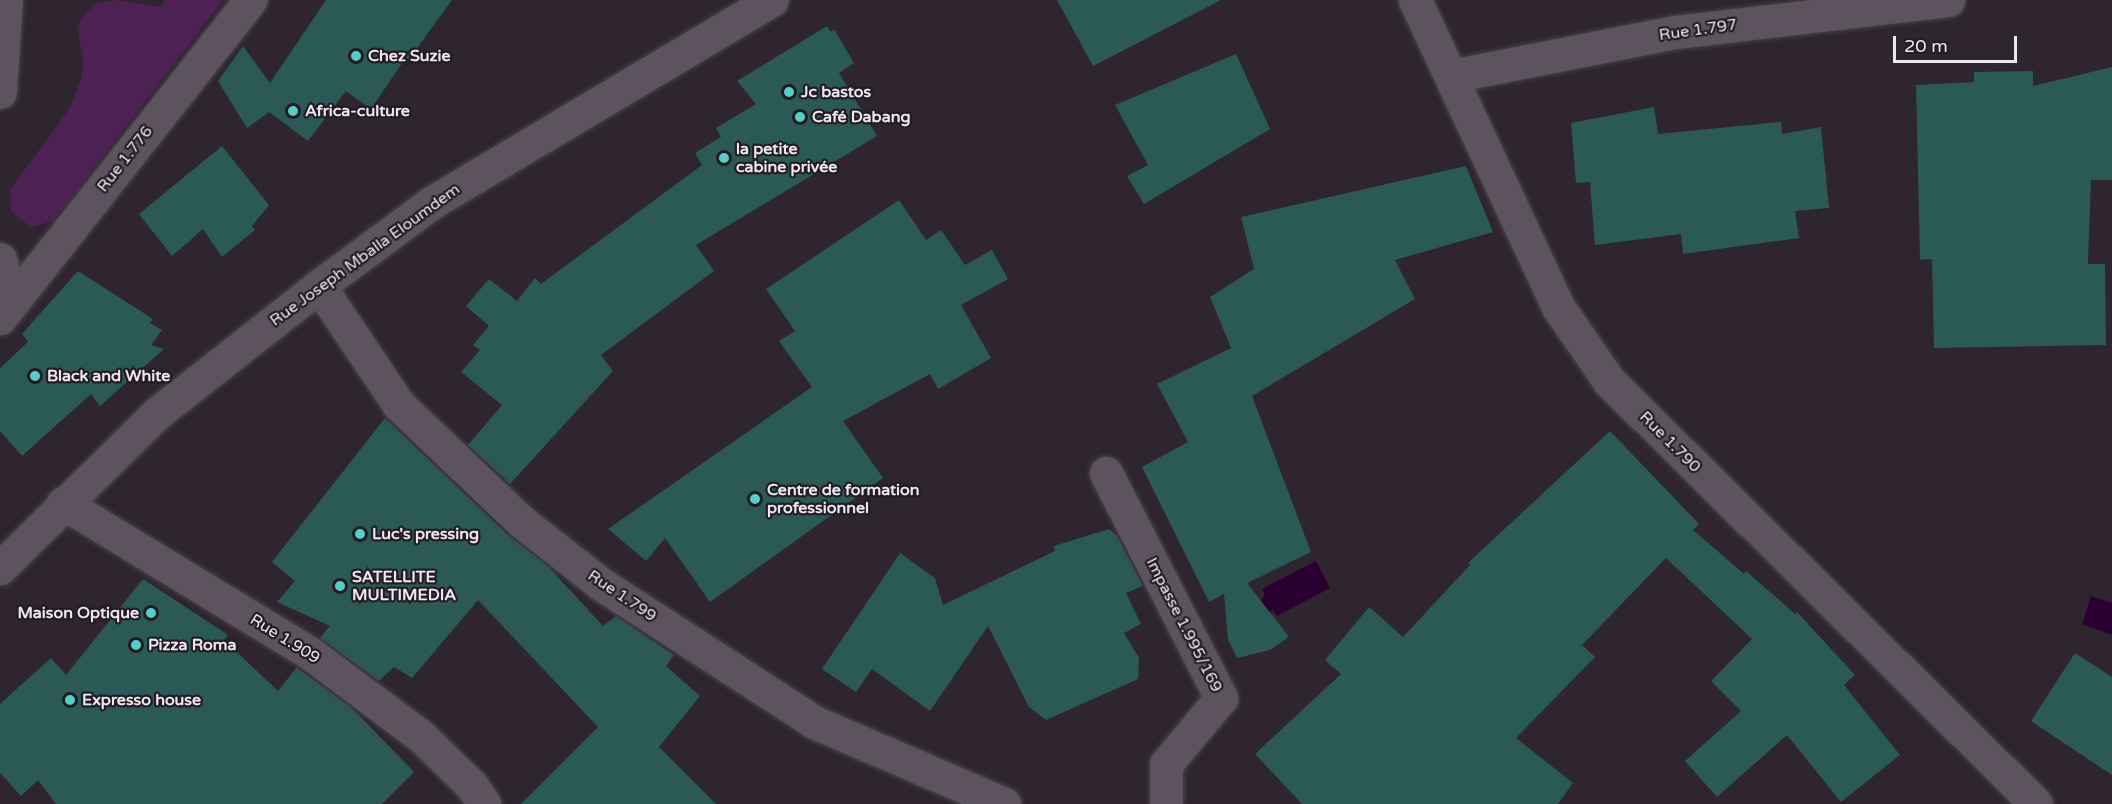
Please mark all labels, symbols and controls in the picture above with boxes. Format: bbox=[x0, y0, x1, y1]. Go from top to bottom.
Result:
street label: Rue 1.797 bbox=[1658, 15, 1738, 45]
scale bar bbox=[1896, 24, 2020, 62]
text: 20 m bbox=[1904, 35, 1948, 57]
place label: Chez Suzie bbox=[368, 46, 451, 66]
marker: Chez Suzie bbox=[349, 49, 363, 63]
place label: Jc bastos bbox=[801, 82, 871, 102]
marker: Jc bastos bbox=[782, 85, 796, 99]
place label: Africa-culture bbox=[305, 101, 410, 121]
marker: Africa-culture bbox=[286, 104, 300, 118]
place label: Café Dabang bbox=[812, 107, 911, 127]
marker: Café Dabang bbox=[793, 110, 807, 124]
street label: Rue 1.776 bbox=[93, 122, 157, 196]
place label: la petite cabine privée bbox=[736, 139, 837, 177]
marker: la petite cabine privée bbox=[717, 151, 731, 165]
street label: Rue Joseph Mballa Eloumdem bbox=[266, 180, 464, 330]
place label: Black and White bbox=[47, 366, 170, 386]
marker: Black and White bbox=[28, 369, 42, 383]
street label: Rue 1.790 bbox=[1635, 407, 1705, 477]
place label: Centre de formation professionnel bbox=[767, 480, 920, 518]
marker: Centre de formation professionnel bbox=[748, 492, 762, 506]
place label: Luc's pressing bbox=[372, 524, 479, 544]
marker: Luc's pressing bbox=[353, 527, 367, 541]
street label: Impasse 1.995/169 bbox=[1142, 555, 1226, 695]
street label: Rue 1.799 bbox=[584, 566, 660, 626]
place label: SATELLITE MULTIMEDIA bbox=[352, 567, 456, 605]
marker: SATELLITE MULTIMEDIA bbox=[333, 579, 347, 593]
place label: Maison Optique bbox=[17, 603, 139, 623]
marker: Maison Optique bbox=[144, 606, 158, 620]
street label: Rue 1.909 bbox=[247, 610, 323, 668]
place label: Pizza Roma bbox=[148, 635, 236, 655]
marker: Pizza Roma bbox=[129, 638, 143, 652]
place label: Expresso house bbox=[82, 690, 201, 710]
marker: Expresso house bbox=[63, 693, 77, 707]

